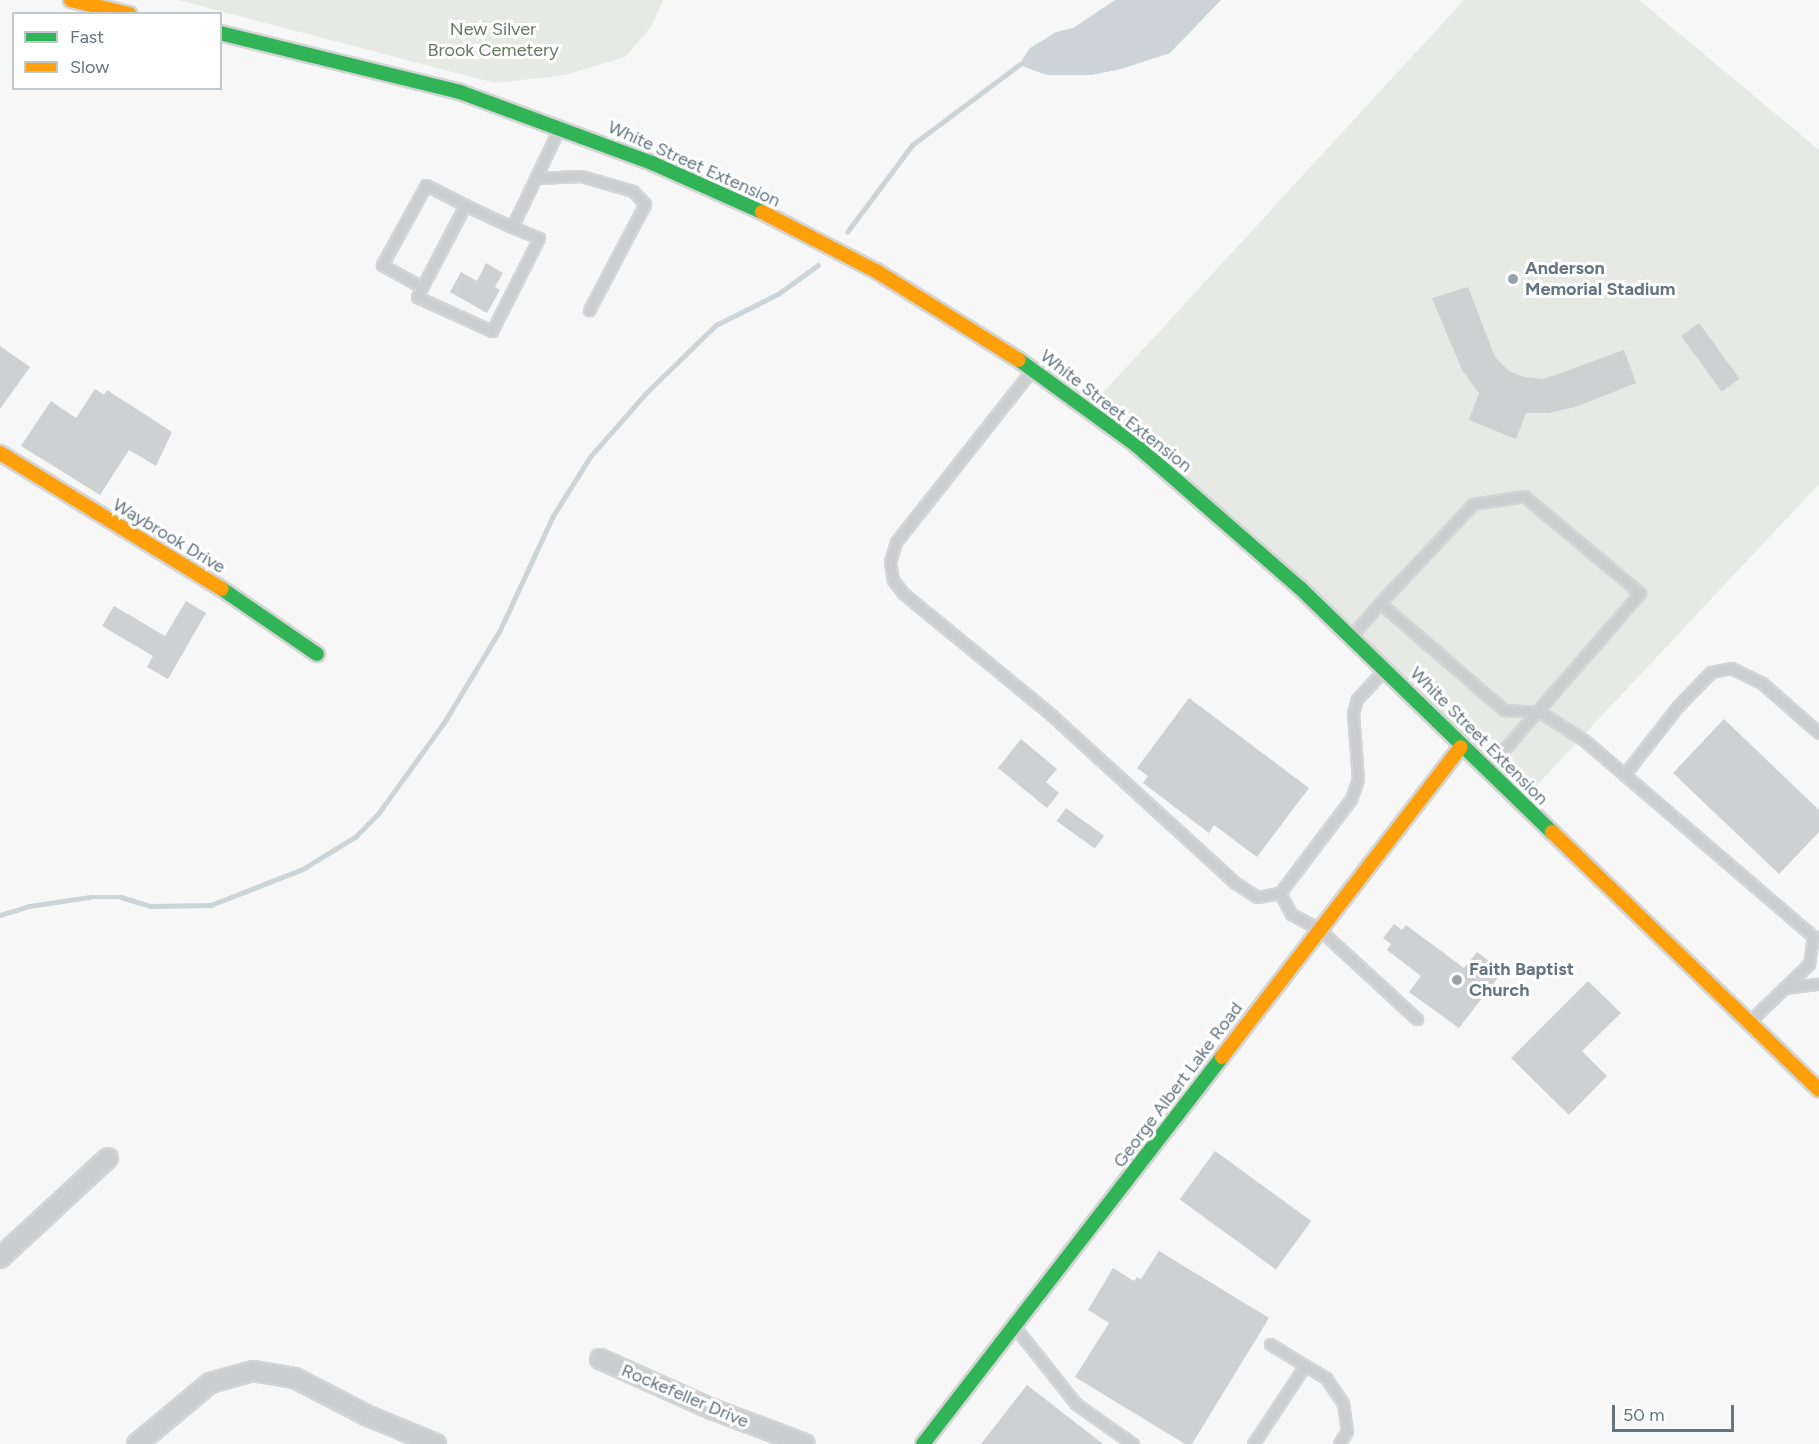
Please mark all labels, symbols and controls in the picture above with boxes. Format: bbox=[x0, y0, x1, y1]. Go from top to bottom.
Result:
legend bbox=[12, 12, 222, 90]
park label: New Silver Brook Cemetery bbox=[427, 19, 559, 62]
text: Fast bbox=[70, 26, 104, 48]
text: Slow bbox=[70, 56, 109, 78]
street label: White Street Extension bbox=[605, 116, 783, 212]
place label: Anderson Memorial Stadium bbox=[1525, 258, 1675, 300]
marker: Anderson Memorial Stadium bbox=[1506, 272, 1520, 286]
street label: White Street Extension bbox=[1036, 345, 1196, 477]
street label: Waybrook Drive bbox=[109, 494, 229, 578]
street label: White Street Extension bbox=[1406, 663, 1552, 809]
place label: Faith Baptist Church bbox=[1469, 959, 1574, 1002]
marker: Faith Baptist Church bbox=[1450, 973, 1464, 987]
street label: George Albert Lake Road bbox=[1109, 998, 1247, 1172]
street label: Rockefeller Drive bbox=[618, 1359, 752, 1433]
scale bar bbox=[1615, 1393, 1736, 1431]
text: 50 m bbox=[1623, 1404, 1665, 1426]

